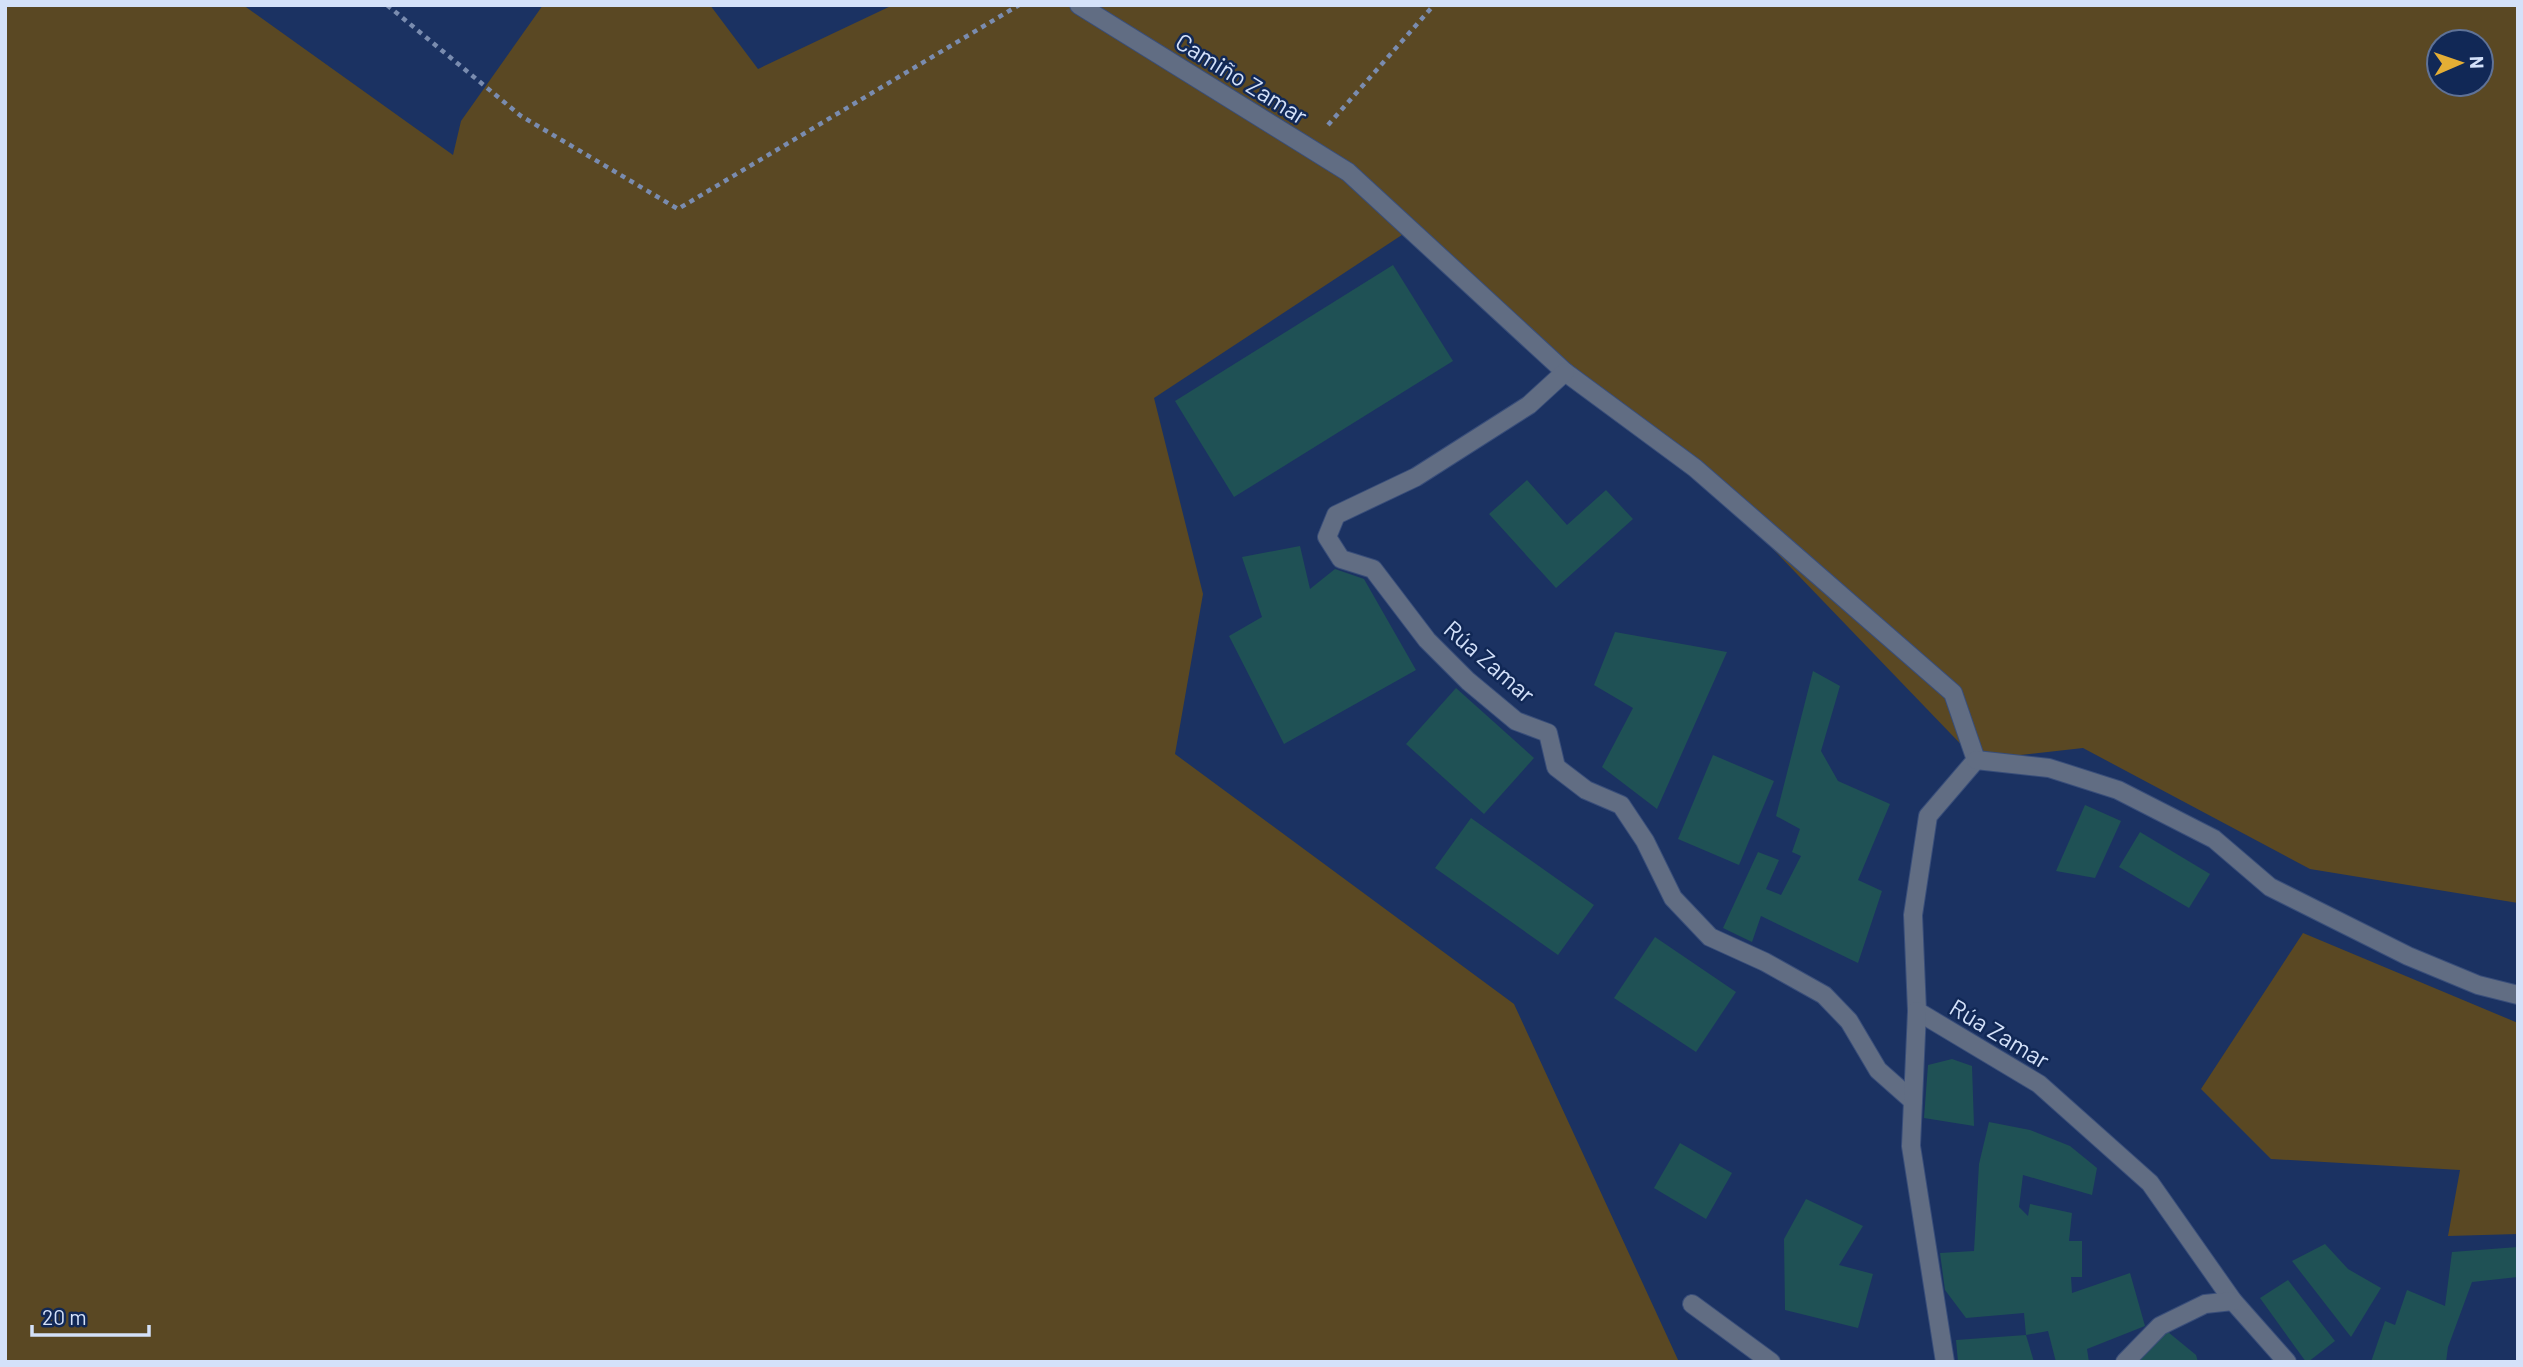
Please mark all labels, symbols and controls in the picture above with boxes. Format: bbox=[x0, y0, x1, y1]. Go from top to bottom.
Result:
street label: Camiño Zamar bbox=[1171, 26, 1313, 130]
north arrow bbox=[2425, 28, 2495, 98]
text: N bbox=[2466, 56, 2489, 69]
street label: Rúa Zamar bbox=[1439, 614, 1542, 709]
street label: Rúa Zamar bbox=[1945, 992, 2055, 1074]
scale bar bbox=[32, 1294, 149, 1338]
text: 20 m bbox=[42, 1304, 87, 1329]

